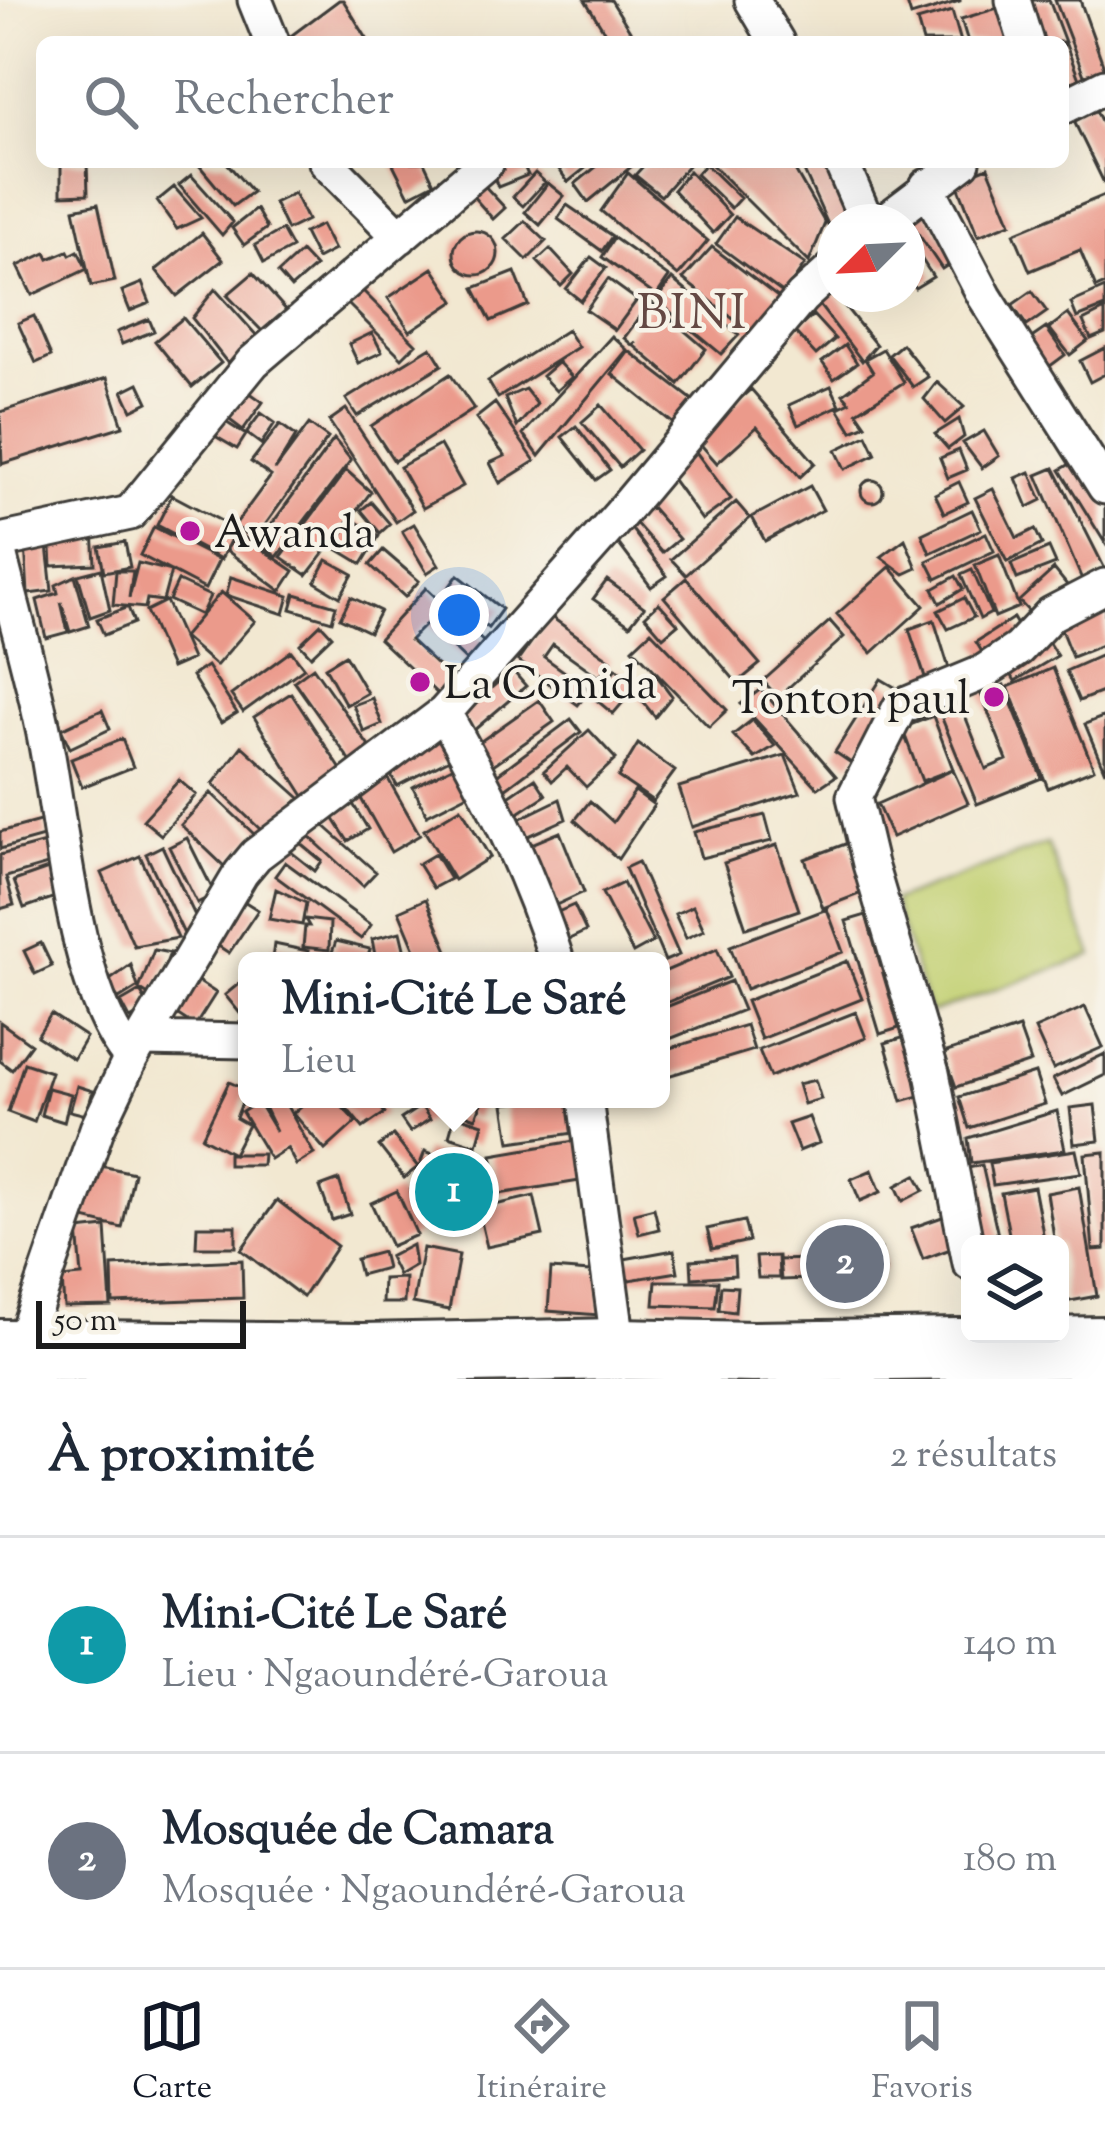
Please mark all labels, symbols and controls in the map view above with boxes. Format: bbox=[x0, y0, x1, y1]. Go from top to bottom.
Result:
search box bbox=[36, 36, 1069, 168]
icon: search bbox=[78, 69, 144, 135]
text: Rechercher bbox=[174, 70, 394, 135]
north arrow bbox=[817, 204, 925, 312]
district label: BINI bbox=[637, 282, 749, 351]
place label: Awanda bbox=[214, 504, 375, 569]
marker: Awanda bbox=[177, 518, 203, 544]
your location bbox=[429, 585, 489, 645]
place label: La Comida bbox=[444, 655, 657, 720]
marker: La Comida bbox=[407, 669, 433, 695]
place label: Tonton paul bbox=[732, 670, 970, 735]
marker: Tonton paul bbox=[981, 684, 1007, 710]
popup bbox=[238, 952, 670, 1108]
text: Mini-Cité Le Saré bbox=[281, 970, 627, 1035]
text: Lieu bbox=[281, 1035, 356, 1091]
pin: 1 bbox=[415, 1147, 493, 1237]
pin: 2 bbox=[806, 1219, 884, 1309]
map controls bbox=[961, 1235, 1069, 1343]
button: layers bbox=[961, 1235, 1069, 1343]
scale bar bbox=[36, 1295, 246, 1348]
text: 50 m bbox=[54, 1298, 117, 1346]
text: À proximité bbox=[48, 1421, 315, 1494]
text: 2 résultats bbox=[890, 1429, 1057, 1485]
text: Mini-Cité Le Saré bbox=[162, 1584, 507, 1649]
text: 1 bbox=[80, 1617, 94, 1673]
text: 140 m bbox=[963, 1617, 1057, 1673]
text: Lieu · Ngaoundéré-Garoua bbox=[162, 1649, 609, 1705]
text: Mosquée de Camara bbox=[162, 1800, 554, 1865]
text: 2 bbox=[78, 1833, 96, 1889]
text: 180 m bbox=[963, 1833, 1057, 1889]
text: Mosquée · Ngaoundéré-Garoua bbox=[162, 1865, 686, 1921]
tab: Carte bbox=[132, 1993, 212, 2113]
tab: Itinéraire bbox=[476, 1993, 607, 2113]
tab: Favoris bbox=[871, 1993, 973, 2113]

